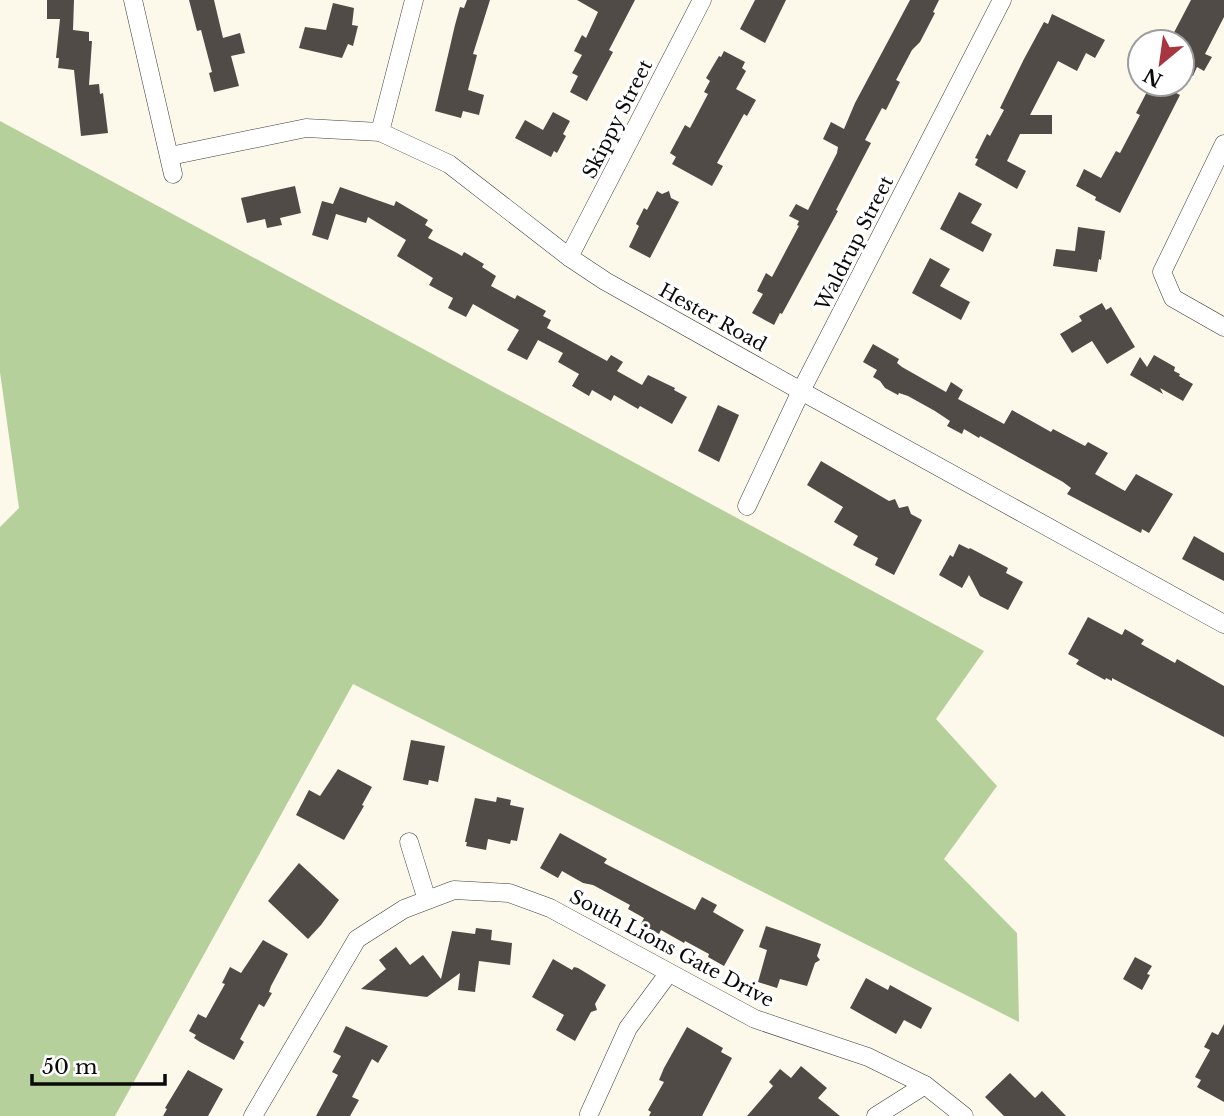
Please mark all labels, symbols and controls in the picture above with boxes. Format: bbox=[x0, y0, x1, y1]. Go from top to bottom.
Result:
north arrow bbox=[1126, 28, 1196, 98]
street label: Skippy Street bbox=[578, 55, 658, 182]
text: N bbox=[1139, 63, 1166, 92]
street label: Waldrup Street bbox=[810, 172, 899, 315]
street label: Hester Road bbox=[655, 278, 771, 356]
street label: South Lions Gate Drive bbox=[566, 885, 778, 1012]
scale bar bbox=[32, 1042, 164, 1086]
text: 50 m bbox=[42, 1054, 98, 1080]

